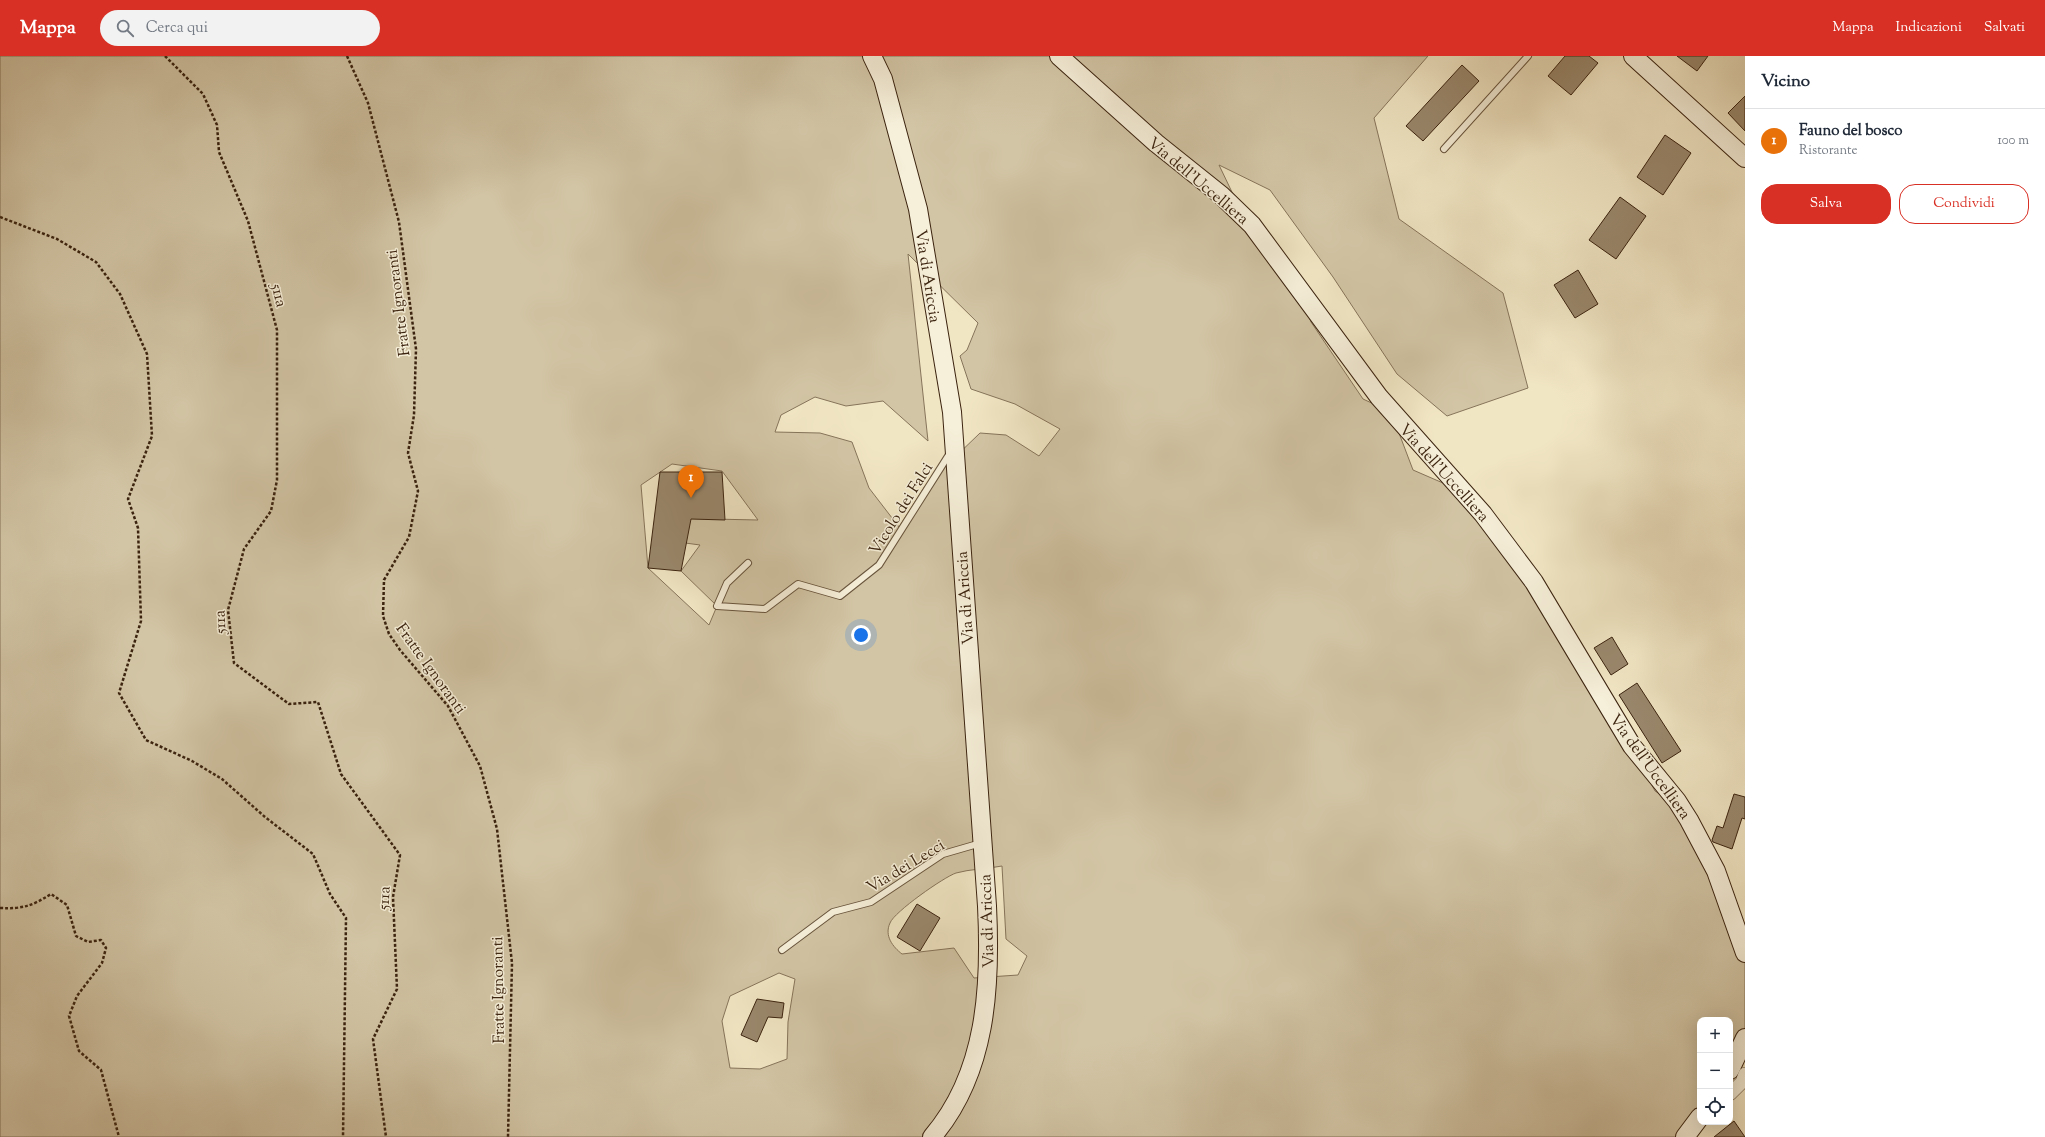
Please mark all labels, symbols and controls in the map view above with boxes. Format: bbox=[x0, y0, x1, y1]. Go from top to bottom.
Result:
search box bbox=[100, 10, 380, 46]
text: Mappa bbox=[20, 15, 76, 42]
icon: search bbox=[114, 17, 136, 39]
text: Cerca qui bbox=[146, 18, 208, 39]
text: Mappa bbox=[1833, 18, 1874, 38]
text: Indicazioni bbox=[1896, 18, 1962, 38]
text: Salvati bbox=[1984, 18, 2025, 38]
text: Vicino bbox=[1761, 70, 1810, 94]
text: Fauno del bosco bbox=[1799, 121, 1902, 142]
text: 1 bbox=[1772, 132, 1776, 150]
text: 100 m bbox=[1997, 132, 2029, 150]
street label: Via dell'Uccelliera bbox=[1142, 133, 1253, 231]
text: Ristorante bbox=[1799, 142, 1858, 160]
button: Salva bbox=[1761, 184, 1891, 224]
button: Condividi bbox=[1899, 184, 2029, 224]
street label: Via di Ariccia bbox=[908, 228, 945, 325]
street label: Fratte Ignoranti bbox=[381, 248, 417, 357]
street label: 511a bbox=[263, 280, 292, 311]
street label: Via dell'Uccelliera bbox=[1393, 419, 1494, 528]
street label: Vicolo dei Falci bbox=[865, 458, 940, 560]
pin: 1 bbox=[678, 465, 704, 498]
street label: Via di Ariccia bbox=[952, 550, 981, 645]
street label: 511a bbox=[210, 609, 233, 635]
street label: Fratte Ignoranti bbox=[389, 619, 471, 720]
your location bbox=[851, 625, 871, 645]
street label: Via dell'Uccelliera bbox=[1603, 710, 1696, 825]
street label: Via dei Lecci bbox=[863, 834, 950, 900]
street label: Via di Ariccia bbox=[975, 873, 1002, 968]
street label: 511a bbox=[373, 885, 398, 912]
street label: Fratte Ignoranti bbox=[487, 936, 512, 1044]
map controls bbox=[1697, 1017, 1733, 1125]
button: + bbox=[1697, 1017, 1733, 1053]
button: − bbox=[1697, 1053, 1733, 1089]
button: locate bbox=[1697, 1089, 1733, 1125]

